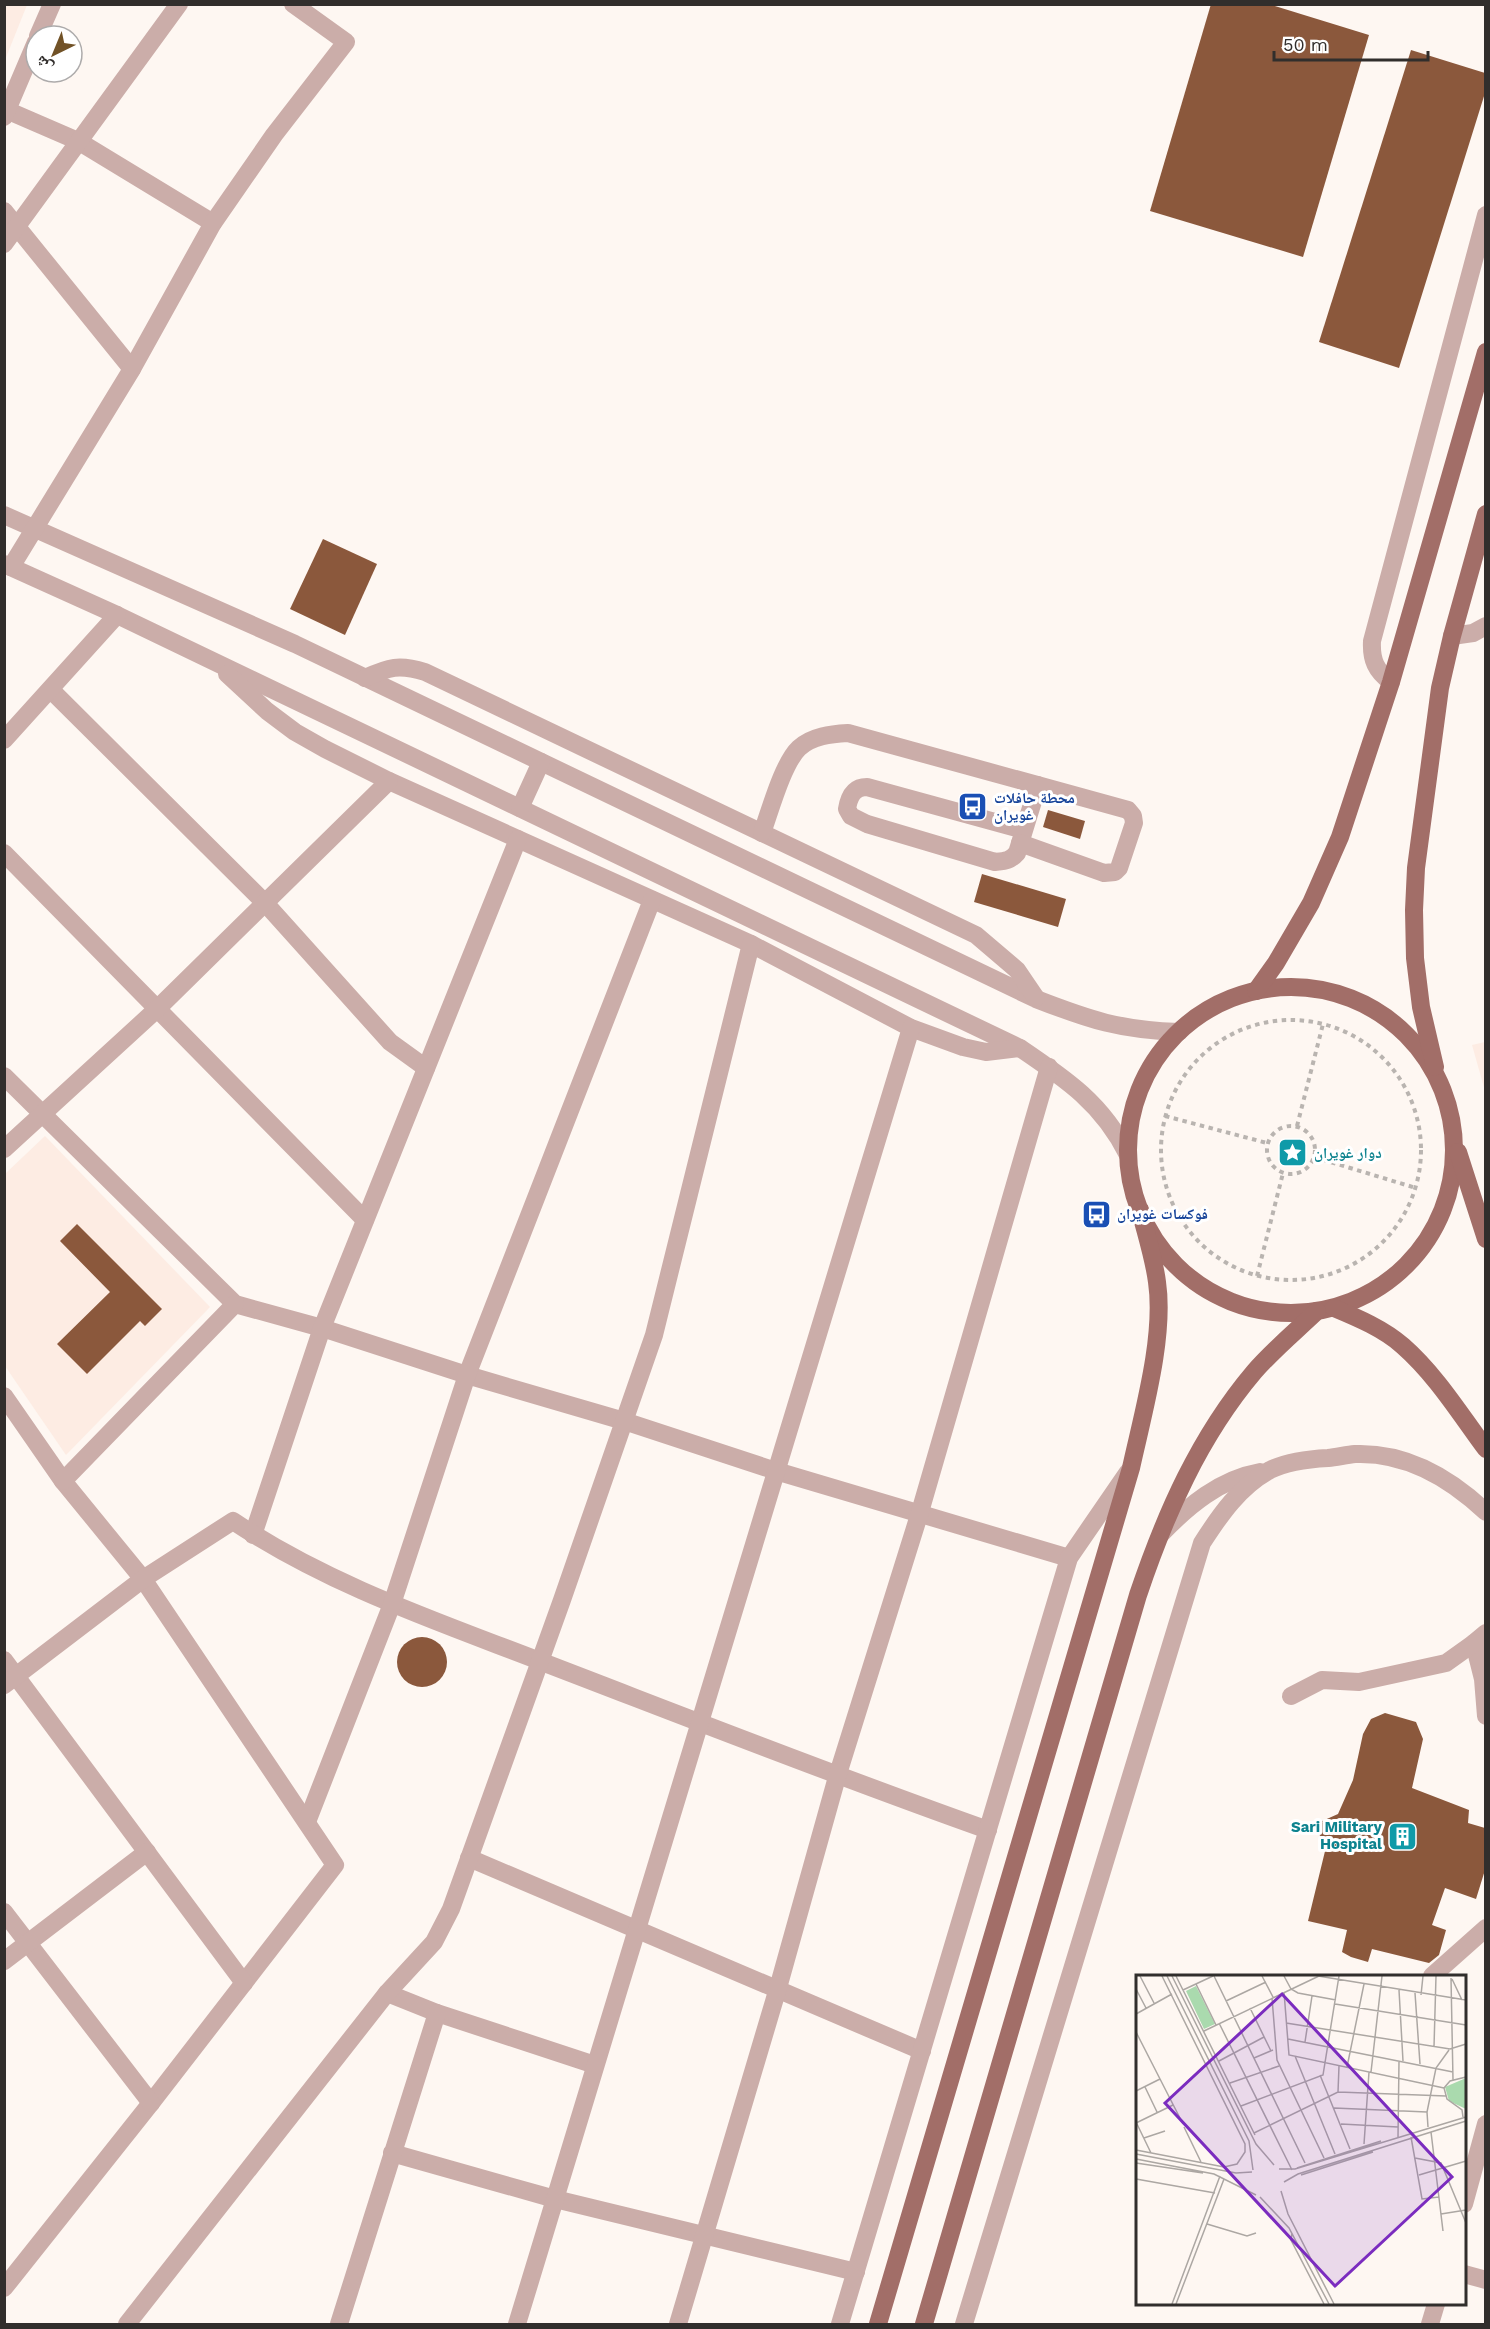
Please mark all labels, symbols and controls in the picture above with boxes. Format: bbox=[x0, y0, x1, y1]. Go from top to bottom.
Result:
north arrow bbox=[24, 24, 84, 84]
scale bar bbox=[1274, 24, 1428, 62]
text: 50 m bbox=[1283, 34, 1328, 55]
text: ش bbox=[31, 52, 57, 77]
place label: محطة حافلات غويران bbox=[994, 789, 1075, 824]
bus stop icon: محطة حافلات غويران bbox=[957, 791, 989, 823]
place icon: دوار غويران bbox=[1277, 1137, 1309, 1169]
place label: دوار غويران bbox=[1314, 1144, 1382, 1162]
bus stop icon: فوكسات غويران bbox=[1080, 1198, 1112, 1230]
place label: فوكسات غويران bbox=[1117, 1205, 1208, 1223]
place label: Sari Military Hospital bbox=[1291, 1818, 1383, 1853]
building icon: Sari Military Hospital bbox=[1387, 1820, 1419, 1852]
inset map bbox=[1136, 1975, 1466, 2305]

